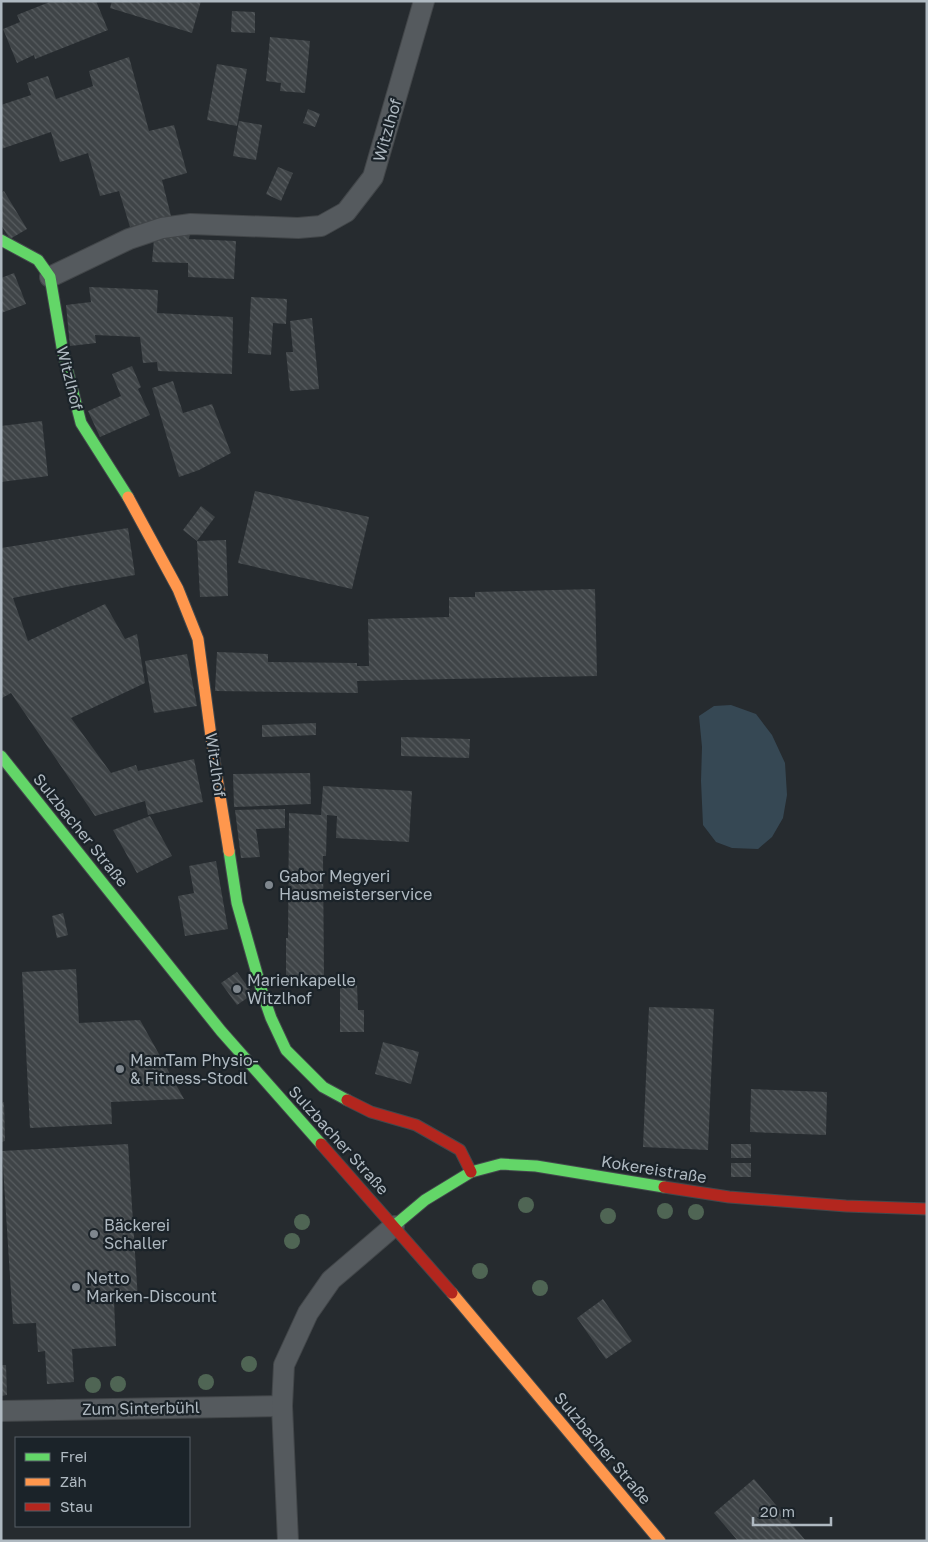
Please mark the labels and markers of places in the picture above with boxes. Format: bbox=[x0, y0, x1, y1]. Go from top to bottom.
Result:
place label: Gabor Megyeri Hausmeisterservice bbox=[279, 866, 432, 904]
marker: Gabor Megyeri Hausmeisterservice bbox=[263, 879, 275, 891]
place label: Marienkapelle Witzlhof bbox=[247, 970, 356, 1008]
marker: Marienkapelle Witzlhof bbox=[231, 983, 243, 995]
place label: MamTam Physio- & Fitness-Stodl bbox=[130, 1050, 259, 1088]
marker: MamTam Physio- & Fitness-Stodl bbox=[114, 1063, 126, 1075]
place label: Bäckerei Schaller bbox=[104, 1215, 170, 1253]
marker: Bäckerei Schaller bbox=[88, 1228, 100, 1240]
place label: Netto Marken-Discount bbox=[86, 1268, 217, 1306]
marker: Netto Marken-Discount bbox=[70, 1281, 82, 1293]

